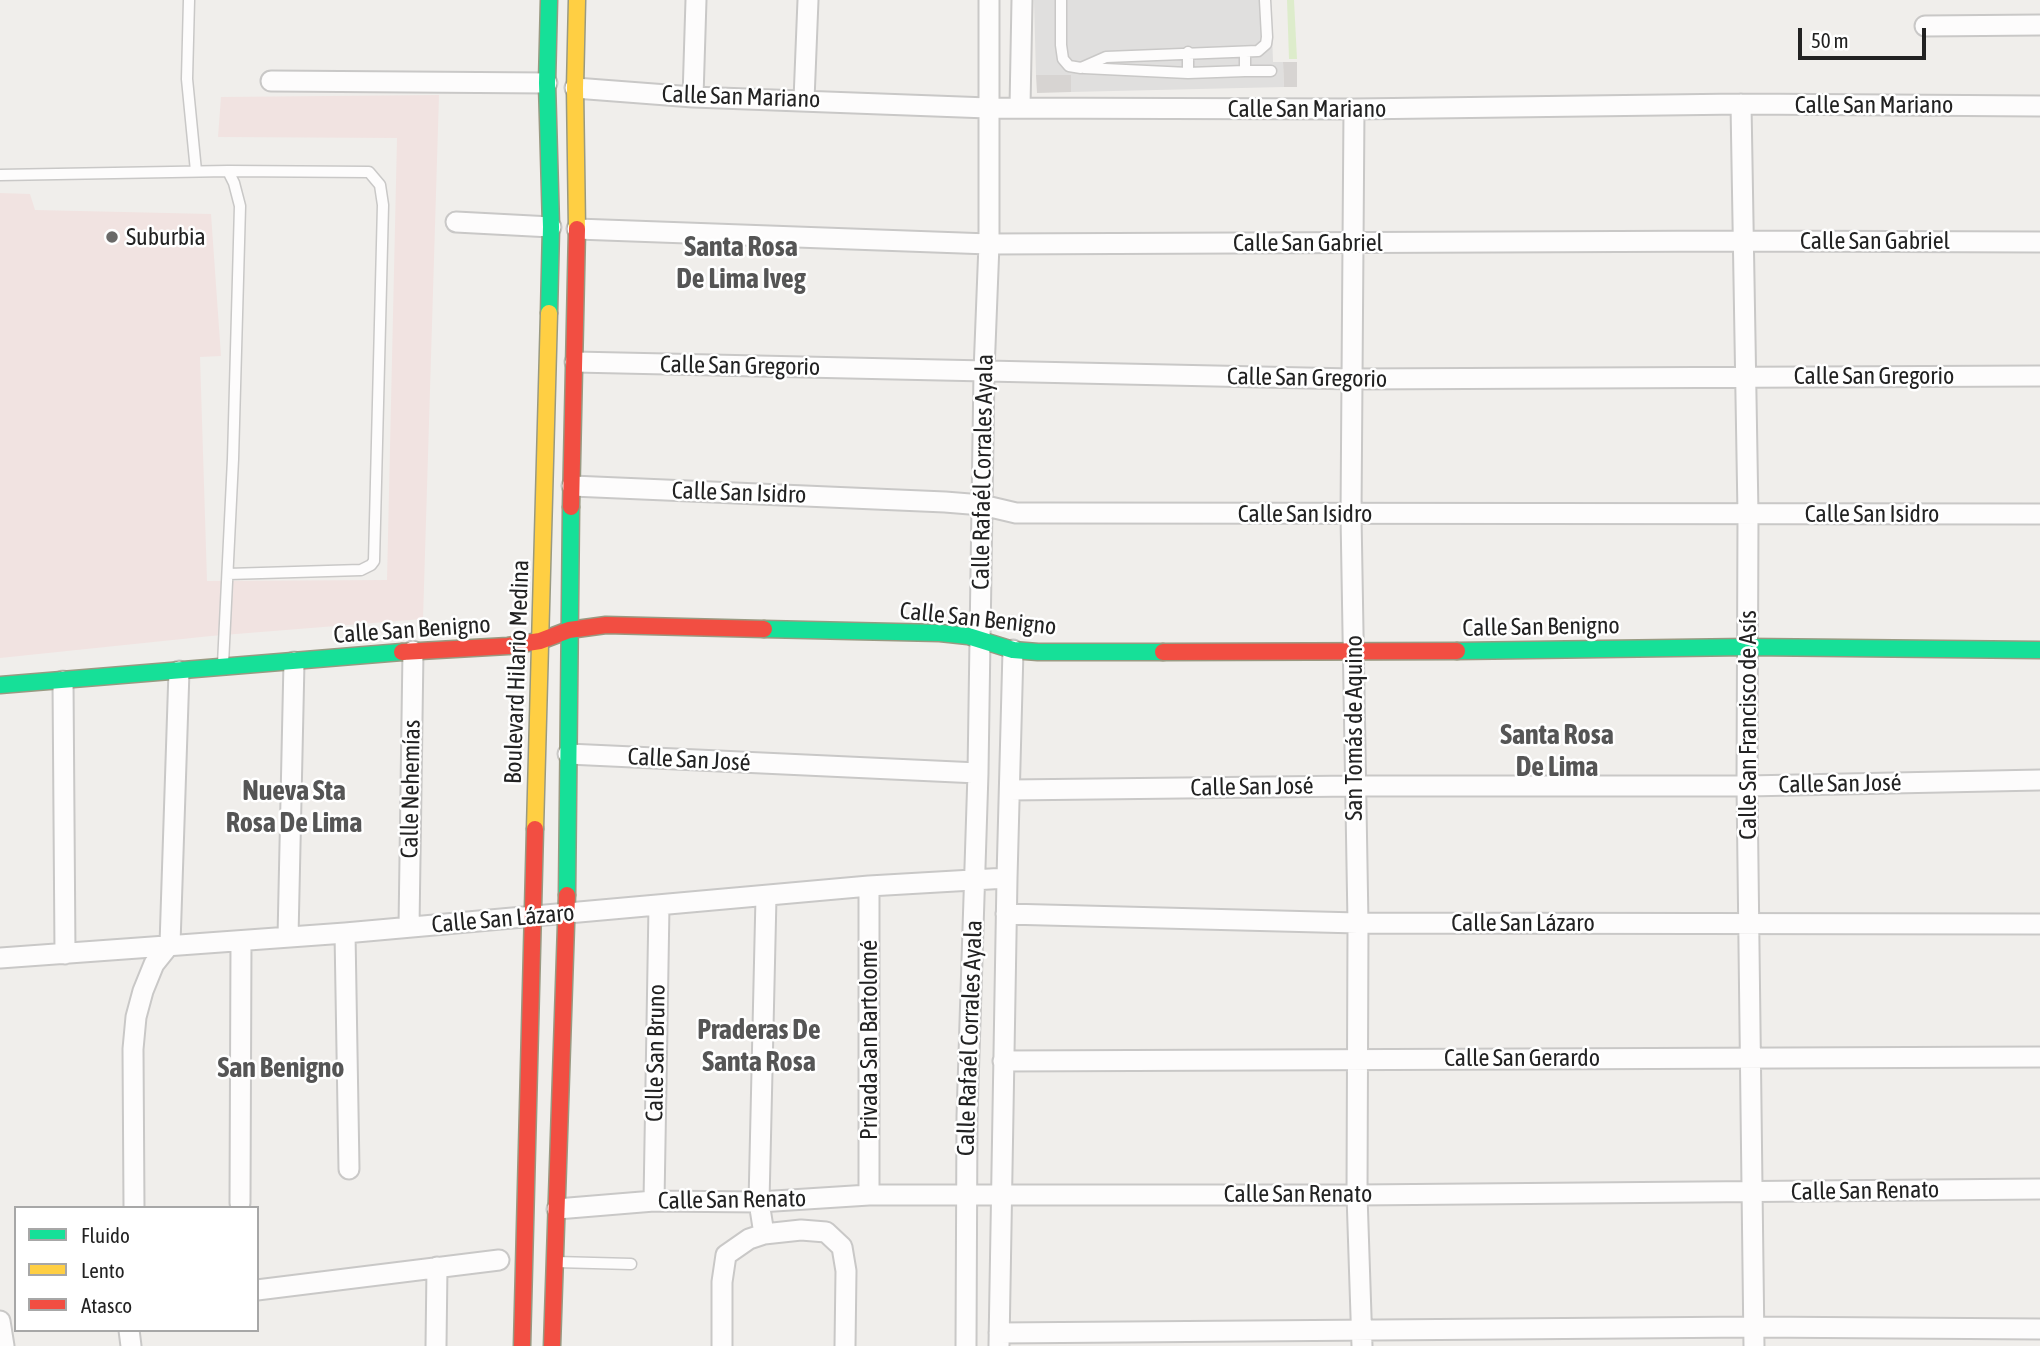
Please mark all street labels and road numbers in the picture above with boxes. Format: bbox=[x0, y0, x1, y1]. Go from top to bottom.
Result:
street label: Calle San Mariano bbox=[661, 80, 821, 114]
street label: Calle San Mariano bbox=[1795, 91, 1953, 119]
street label: Calle San Mariano bbox=[1228, 95, 1386, 123]
street label: Calle San Gabriel bbox=[1800, 227, 1950, 255]
street label: Calle San Gabriel bbox=[1233, 229, 1383, 257]
street label: Calle San Gregorio bbox=[660, 350, 820, 382]
street label: Calle Rafaél Corrales Ayala bbox=[967, 354, 999, 590]
street label: Calle San Gregorio bbox=[1227, 362, 1387, 394]
street label: Calle San Gregorio bbox=[1794, 362, 1954, 390]
street label: Calle San Isidro bbox=[671, 476, 807, 510]
street label: Calle San Isidro bbox=[1238, 500, 1372, 528]
street label: Calle San Isidro bbox=[1805, 500, 1939, 528]
street label: Boulevard Hilario Medina bbox=[499, 559, 535, 785]
street label: Calle San Benigno bbox=[898, 596, 1058, 642]
street label: Calle San Benigno bbox=[332, 610, 492, 650]
street label: Calle San Francisco de Asís bbox=[1734, 610, 1762, 840]
street label: Calle San Benigno bbox=[1462, 611, 1620, 643]
street label: San Tomás de Aquino bbox=[1340, 635, 1368, 821]
street label: Calle Nehemías bbox=[395, 719, 427, 859]
street label: Calle San José bbox=[627, 742, 751, 778]
street label: Calle San José bbox=[1778, 769, 1902, 799]
street label: Calle San José bbox=[1190, 772, 1314, 802]
street label: Calle San Lázaro bbox=[430, 898, 576, 940]
street label: Calle San Lázaro bbox=[1451, 909, 1595, 937]
street label: Calle Rafaél Corrales Ayala bbox=[951, 920, 989, 1156]
street label: Privada San Bartolomé bbox=[855, 940, 883, 1140]
street label: Calle San Bruno bbox=[640, 984, 672, 1122]
street label: Calle San Gerardo bbox=[1444, 1044, 1600, 1072]
street label: Calle San Renato bbox=[1791, 1175, 1939, 1207]
street label: Calle San Renato bbox=[1224, 1180, 1372, 1208]
street label: Calle San Renato bbox=[658, 1184, 806, 1216]

